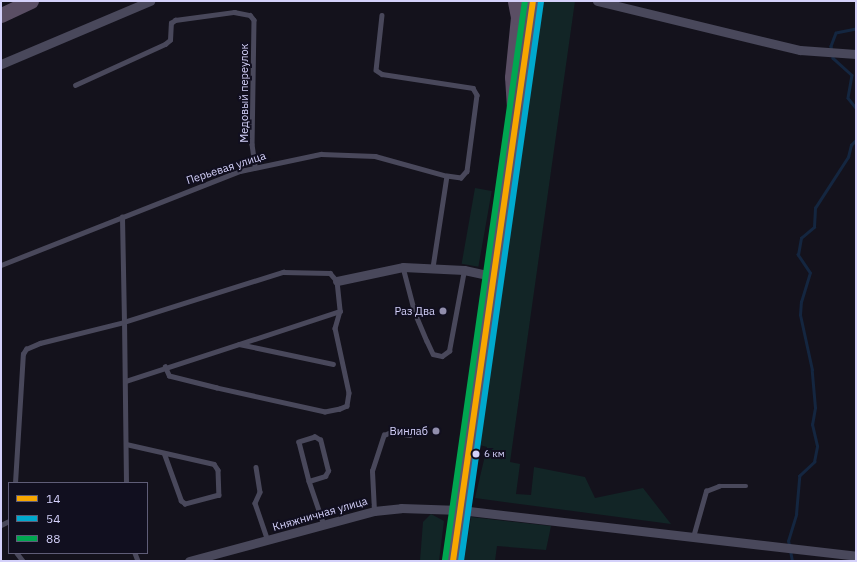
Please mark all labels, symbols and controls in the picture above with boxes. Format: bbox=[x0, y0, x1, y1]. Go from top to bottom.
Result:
street label: Медовый переулок bbox=[237, 43, 251, 143]
street label: Перьевая улица bbox=[185, 149, 267, 187]
place label: Раз Два bbox=[395, 304, 435, 318]
marker: Раз Два bbox=[438, 306, 448, 316]
place label: Винлаб bbox=[390, 424, 428, 438]
marker: Винлаб bbox=[431, 426, 441, 436]
place label: 6 км bbox=[484, 448, 505, 460]
marker: 6 км bbox=[471, 449, 481, 459]
legend bbox=[8, 482, 148, 554]
text: 14 bbox=[46, 491, 60, 506]
street label: Княжничная улица bbox=[271, 494, 369, 534]
text: 54 bbox=[46, 511, 60, 526]
text: 88 bbox=[46, 531, 60, 546]

